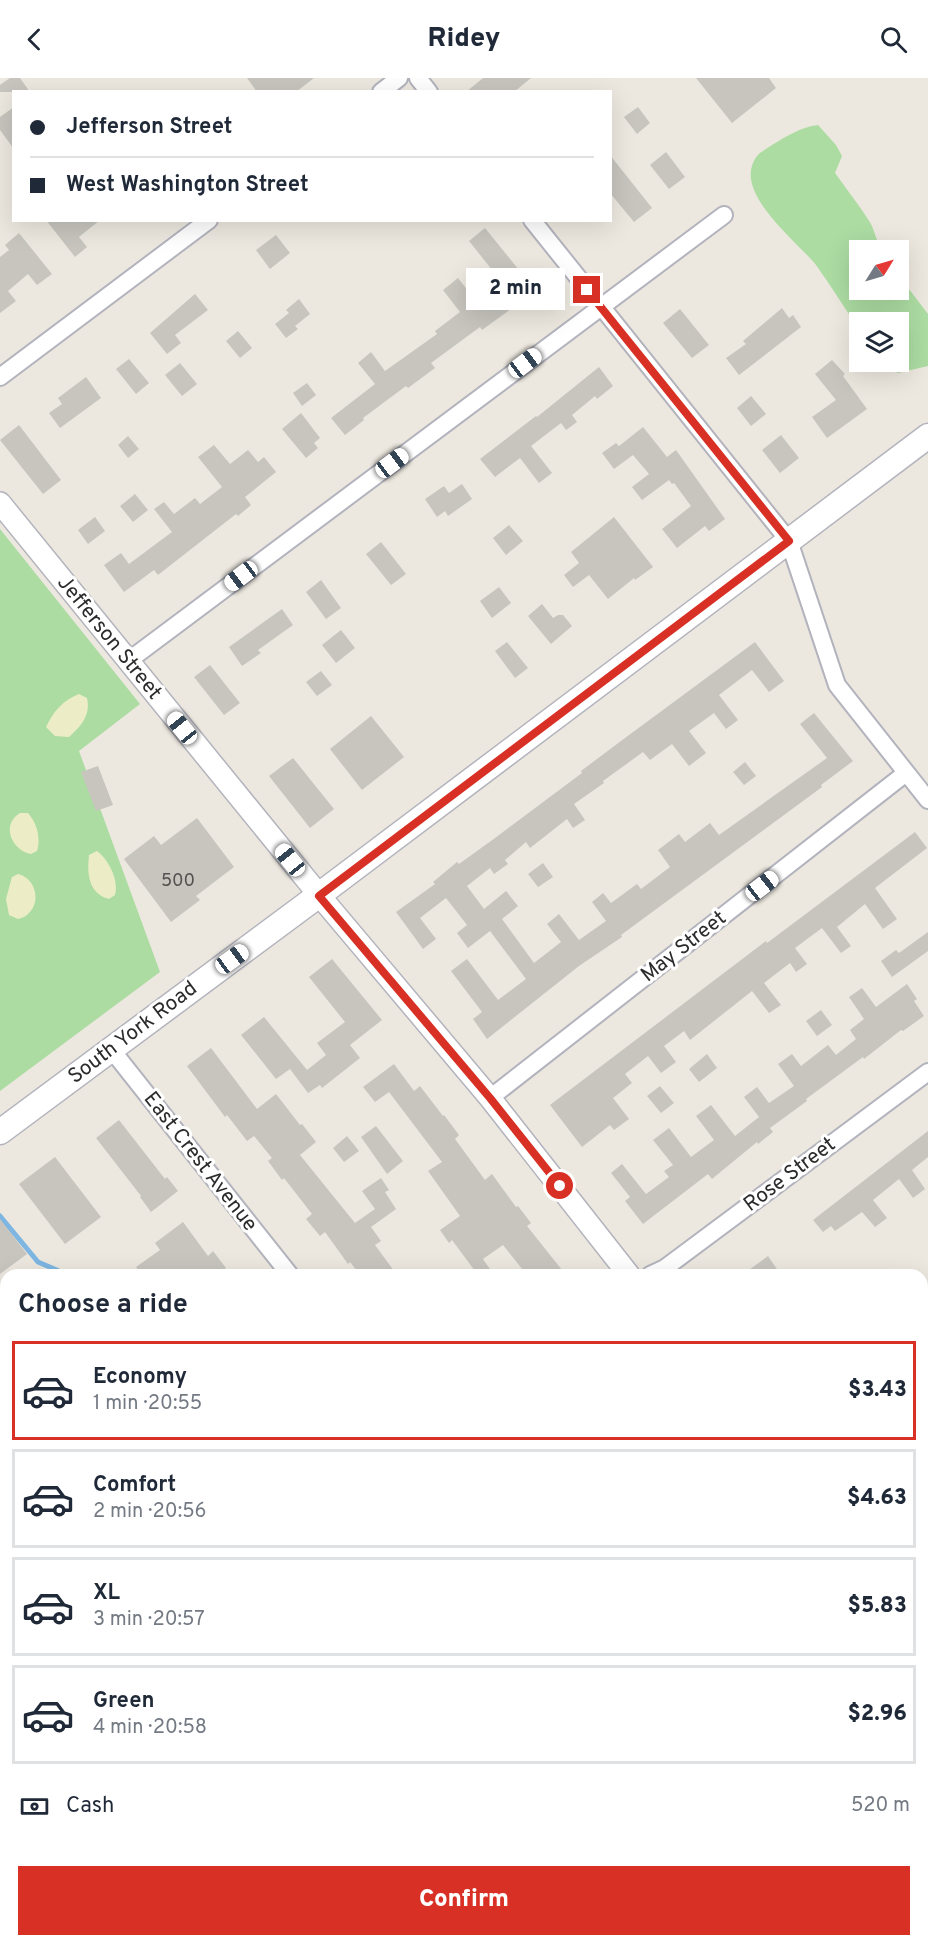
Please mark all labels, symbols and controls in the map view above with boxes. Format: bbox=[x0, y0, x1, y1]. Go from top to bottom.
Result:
text: Ridey bbox=[428, 22, 500, 56]
icon: back bbox=[18, 23, 51, 56]
icon: search bbox=[877, 23, 910, 56]
text: Jefferson Street bbox=[66, 114, 233, 141]
text: West Washington Street bbox=[66, 172, 309, 199]
north arrow bbox=[849, 240, 909, 300]
map controls bbox=[849, 240, 909, 372]
callout: 2 min bbox=[467, 269, 566, 311]
text: 2 min bbox=[489, 276, 542, 302]
route end bbox=[573, 276, 600, 303]
button: layers bbox=[849, 312, 909, 372]
car bbox=[505, 345, 545, 381]
car bbox=[372, 445, 412, 481]
car bbox=[221, 558, 261, 594]
street label: Jefferson Street bbox=[51, 570, 167, 706]
car bbox=[164, 708, 200, 748]
car bbox=[272, 840, 308, 880]
car bbox=[742, 868, 782, 904]
house number: 500 bbox=[161, 870, 195, 893]
street label: May Street bbox=[636, 905, 732, 989]
car bbox=[212, 941, 252, 977]
street label: South York Road bbox=[63, 976, 203, 1090]
street label: East Crest Avenue bbox=[137, 1087, 263, 1237]
street label: Rose Street bbox=[738, 1132, 842, 1218]
route start bbox=[546, 1172, 573, 1199]
text: Choose a ride bbox=[18, 1288, 188, 1322]
icon: car bbox=[21, 1364, 75, 1418]
text: Economy bbox=[93, 1364, 187, 1391]
text: $3.43 bbox=[848, 1377, 907, 1404]
text: 1 min · 20:55 bbox=[93, 1391, 202, 1417]
icon: car bbox=[21, 1472, 75, 1526]
text: Comfort bbox=[93, 1472, 176, 1499]
text: $4.63 bbox=[847, 1485, 907, 1512]
text: 2 min · 20:56 bbox=[93, 1499, 207, 1525]
icon: car bbox=[21, 1580, 75, 1634]
text: XL bbox=[93, 1580, 120, 1607]
text: $5.83 bbox=[848, 1593, 907, 1620]
text: 3 min · 20:57 bbox=[93, 1607, 205, 1633]
icon: car bbox=[21, 1688, 75, 1742]
text: Green bbox=[93, 1688, 155, 1715]
text: $2.96 bbox=[847, 1701, 907, 1728]
text: 4 min · 20:58 bbox=[93, 1715, 207, 1741]
icon: cash bbox=[18, 1790, 51, 1823]
text: Cash bbox=[66, 1793, 115, 1820]
text: 520 m bbox=[851, 1793, 910, 1819]
button: Confirm bbox=[18, 1866, 910, 1935]

